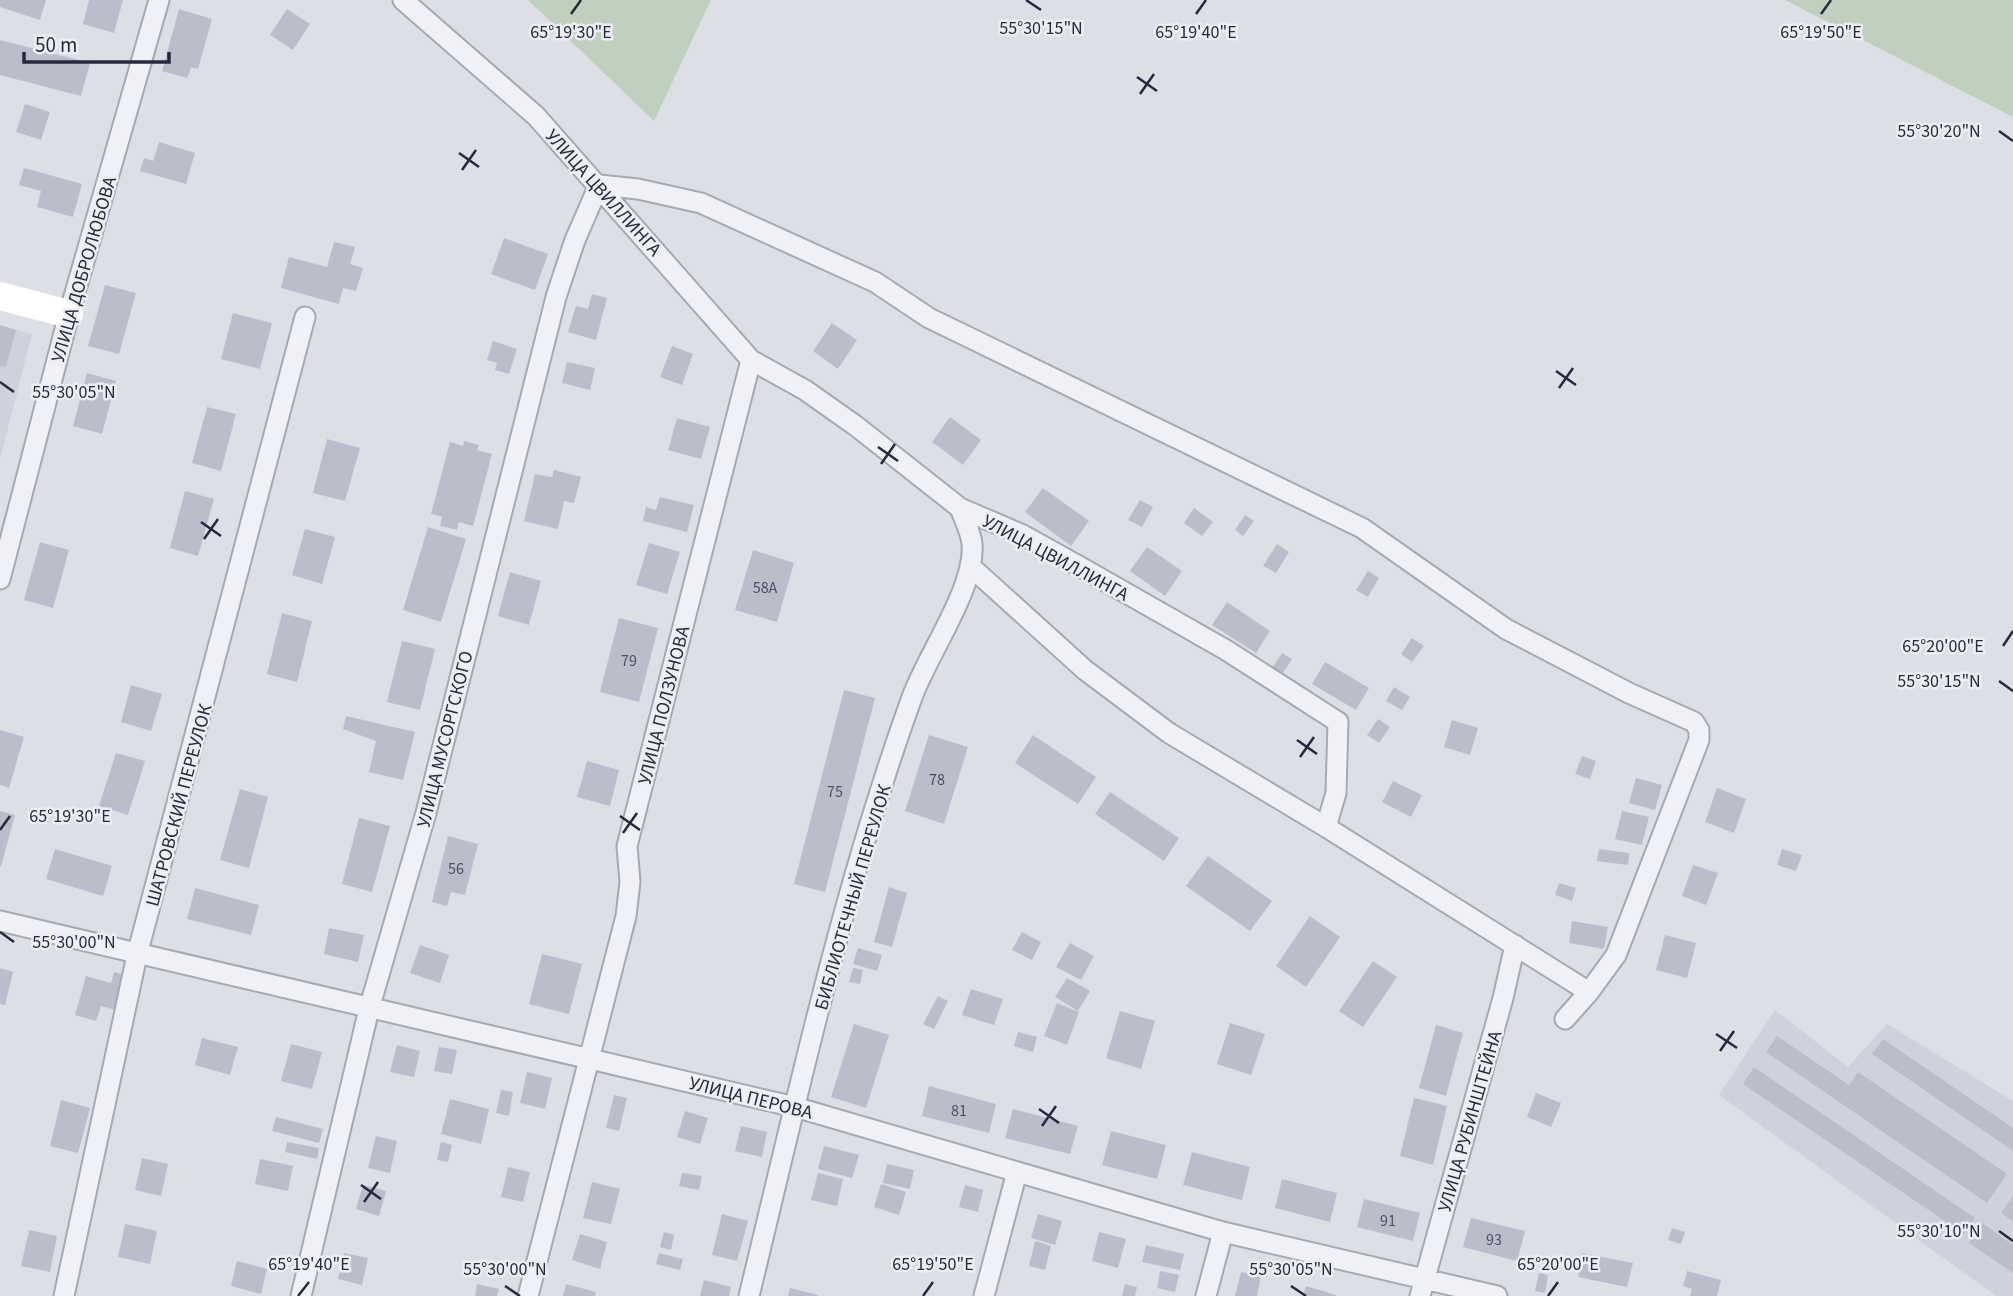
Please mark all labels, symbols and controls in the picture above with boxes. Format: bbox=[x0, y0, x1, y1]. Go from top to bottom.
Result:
text: 55°30'15"N bbox=[999, 16, 1083, 41]
text: 65°19'30"E bbox=[530, 20, 612, 45]
text: 65°19'40"E bbox=[1155, 20, 1237, 45]
text: 65°19'50"E bbox=[1780, 20, 1862, 45]
scale bar bbox=[24, 21, 170, 65]
text: 50 m bbox=[35, 30, 77, 60]
text: 55°30'20"N bbox=[1897, 119, 1981, 144]
street label: УЛИЦА ЦВИЛЛИНГА bbox=[538, 124, 668, 263]
street label: УЛИЦА ДОБРОЛЮБОВА bbox=[45, 173, 124, 366]
text: 55°30'05"N bbox=[32, 380, 116, 405]
street label: УЛИЦА ЦВИЛЛИНГА bbox=[977, 508, 1134, 609]
house number: 58А bbox=[753, 577, 778, 599]
street label: УЛИЦА ПОЛЗУНОВА bbox=[632, 623, 697, 788]
text: 65°20'00"E bbox=[1902, 634, 1984, 659]
street label: УЛИЦА МУСОРГСКОГО bbox=[410, 648, 480, 830]
house number: 79 bbox=[621, 650, 637, 672]
text: 55°30'15"N bbox=[1897, 669, 1981, 694]
street label: ШАТРОВСКИЙ ПЕРЕУЛОК bbox=[139, 701, 219, 910]
house number: 78 bbox=[929, 769, 945, 791]
street label: БИБЛИОТЕЧНЫЙ ПЕРЕУЛОК bbox=[808, 781, 899, 1013]
house number: 75 bbox=[827, 781, 843, 803]
text: 65°19'30"E bbox=[29, 804, 111, 829]
house number: 56 bbox=[448, 858, 464, 880]
text: 55°30'00"N bbox=[32, 930, 116, 955]
street label: УЛИЦА РУБИНШТЕЙНА bbox=[1432, 1027, 1509, 1215]
street label: УЛИЦА ПЕРОВА bbox=[686, 1070, 816, 1127]
house number: 81 bbox=[951, 1100, 967, 1122]
house number: 91 bbox=[1380, 1210, 1396, 1232]
text: 55°30'10"N bbox=[1897, 1219, 1981, 1244]
house number: 93 bbox=[1486, 1229, 1502, 1251]
text: 65°19'40"E bbox=[268, 1252, 350, 1277]
text: 65°19'50"E bbox=[892, 1252, 974, 1277]
text: 65°20'00"E bbox=[1517, 1252, 1599, 1277]
text: 55°30'00"N bbox=[463, 1257, 547, 1282]
text: 55°30'05"N bbox=[1249, 1257, 1333, 1282]

